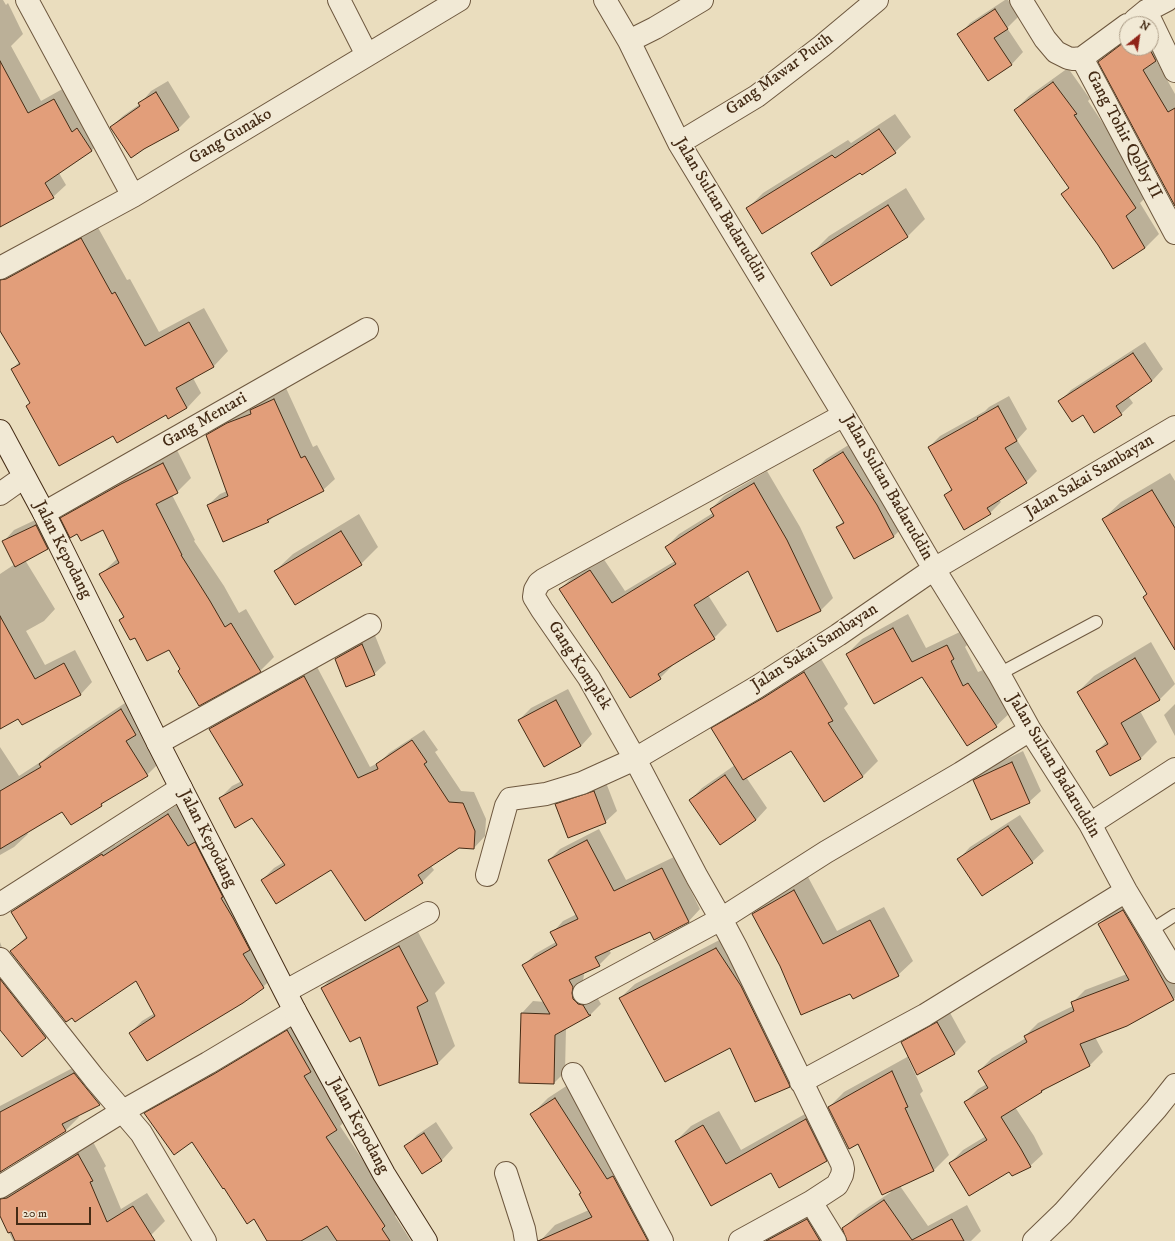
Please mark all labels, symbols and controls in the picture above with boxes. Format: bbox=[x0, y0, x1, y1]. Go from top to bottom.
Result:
north arrow bbox=[1119, 16, 1159, 56]
text: N bbox=[1137, 18, 1152, 35]
street label: Gang Mawar Putih bbox=[722, 29, 838, 121]
street label: Gang Tohir Qolby II bbox=[1081, 68, 1165, 202]
street label: Gang Gunako bbox=[186, 104, 276, 170]
street label: Jalan Sultan Badaruddin bbox=[669, 134, 771, 286]
street label: Gang Mentari bbox=[159, 389, 251, 453]
street label: Jalan Sultan Badaruddin bbox=[837, 412, 937, 564]
street label: Jalan Sakai Sambayan bbox=[1022, 431, 1158, 523]
street label: Jalan Kepodang bbox=[29, 498, 95, 602]
street label: Jalan Sakai Sambayan bbox=[748, 600, 882, 696]
street label: Gang Komplek bbox=[543, 618, 615, 714]
street label: Jalan Sultan Badaruddin bbox=[1002, 690, 1104, 842]
street label: Jalan Kepodang bbox=[174, 787, 240, 891]
street label: Jalan Kepodang bbox=[323, 1074, 393, 1178]
scale bar bbox=[18, 1199, 93, 1225]
text: 20 m bbox=[23, 1206, 47, 1221]

